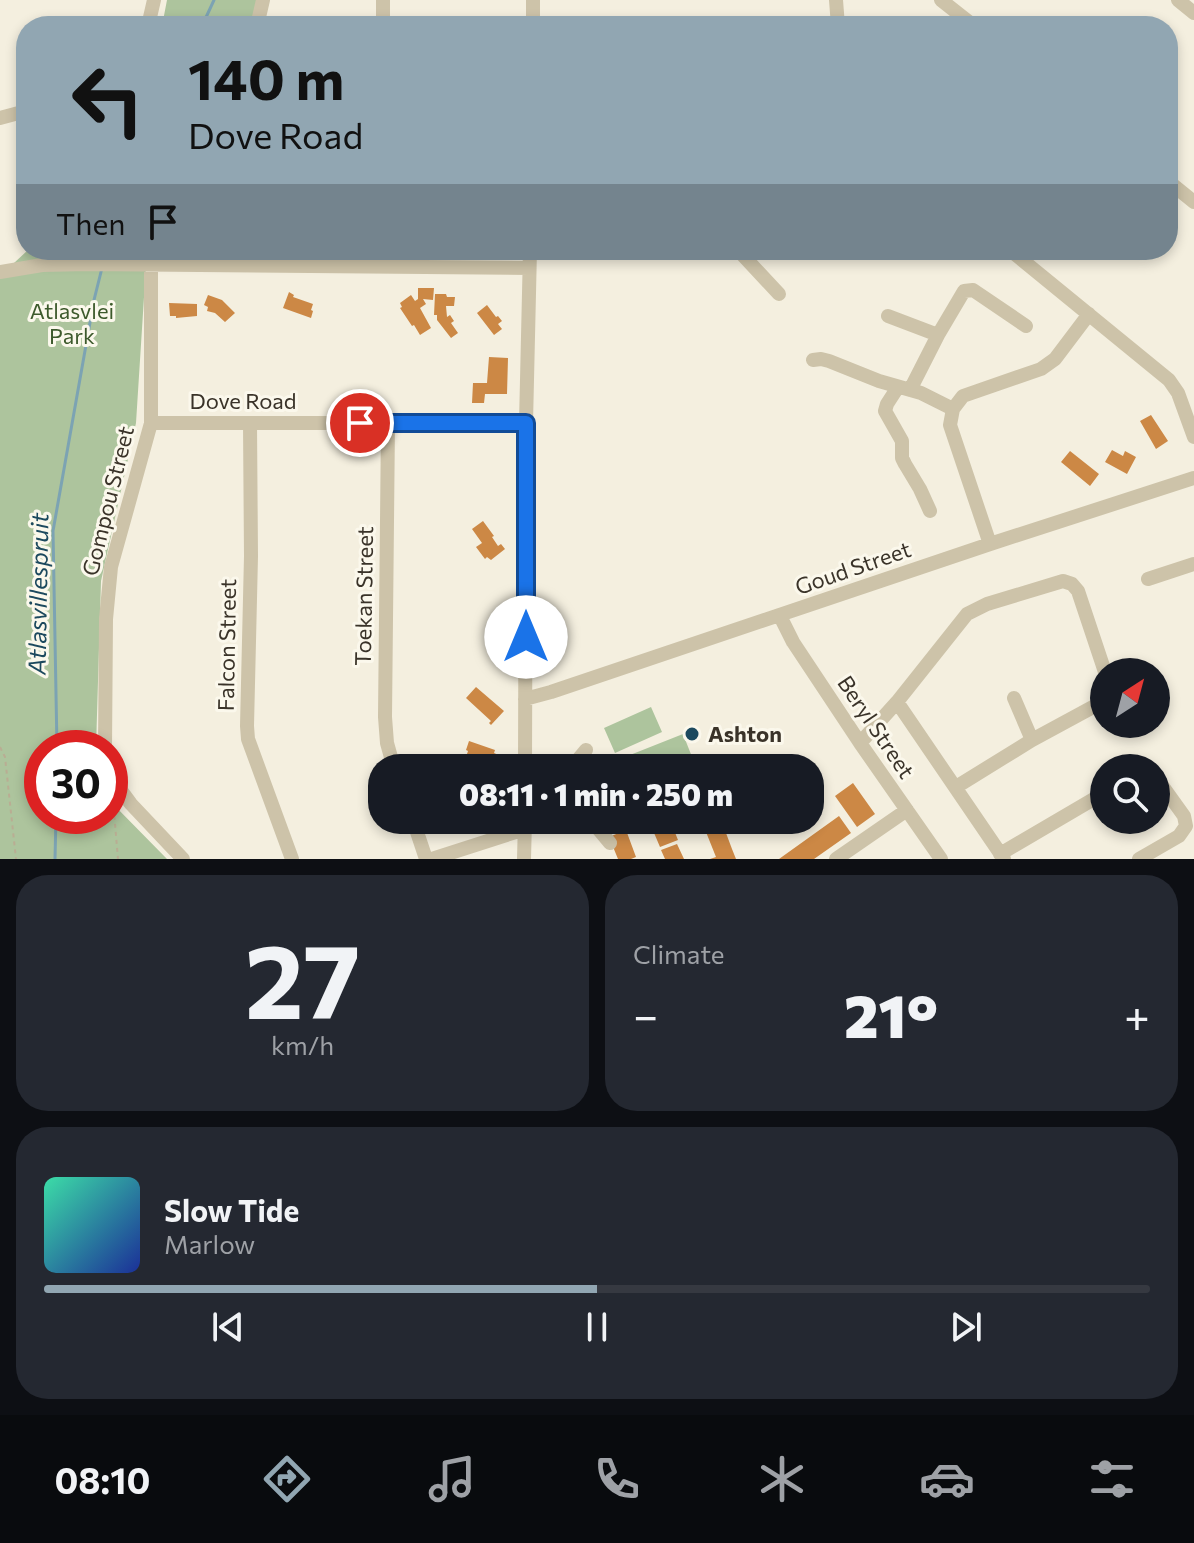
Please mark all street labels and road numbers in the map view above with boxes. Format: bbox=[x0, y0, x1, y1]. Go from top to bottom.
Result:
street label: Dove Road bbox=[189, 387, 297, 414]
street label: Gompou Street bbox=[76, 423, 139, 579]
street label: Toekan Street bbox=[349, 526, 378, 666]
street label: Goud Street bbox=[791, 535, 914, 600]
street label: Falcon Street bbox=[212, 579, 241, 711]
street label: Beryl Street bbox=[832, 670, 921, 783]

